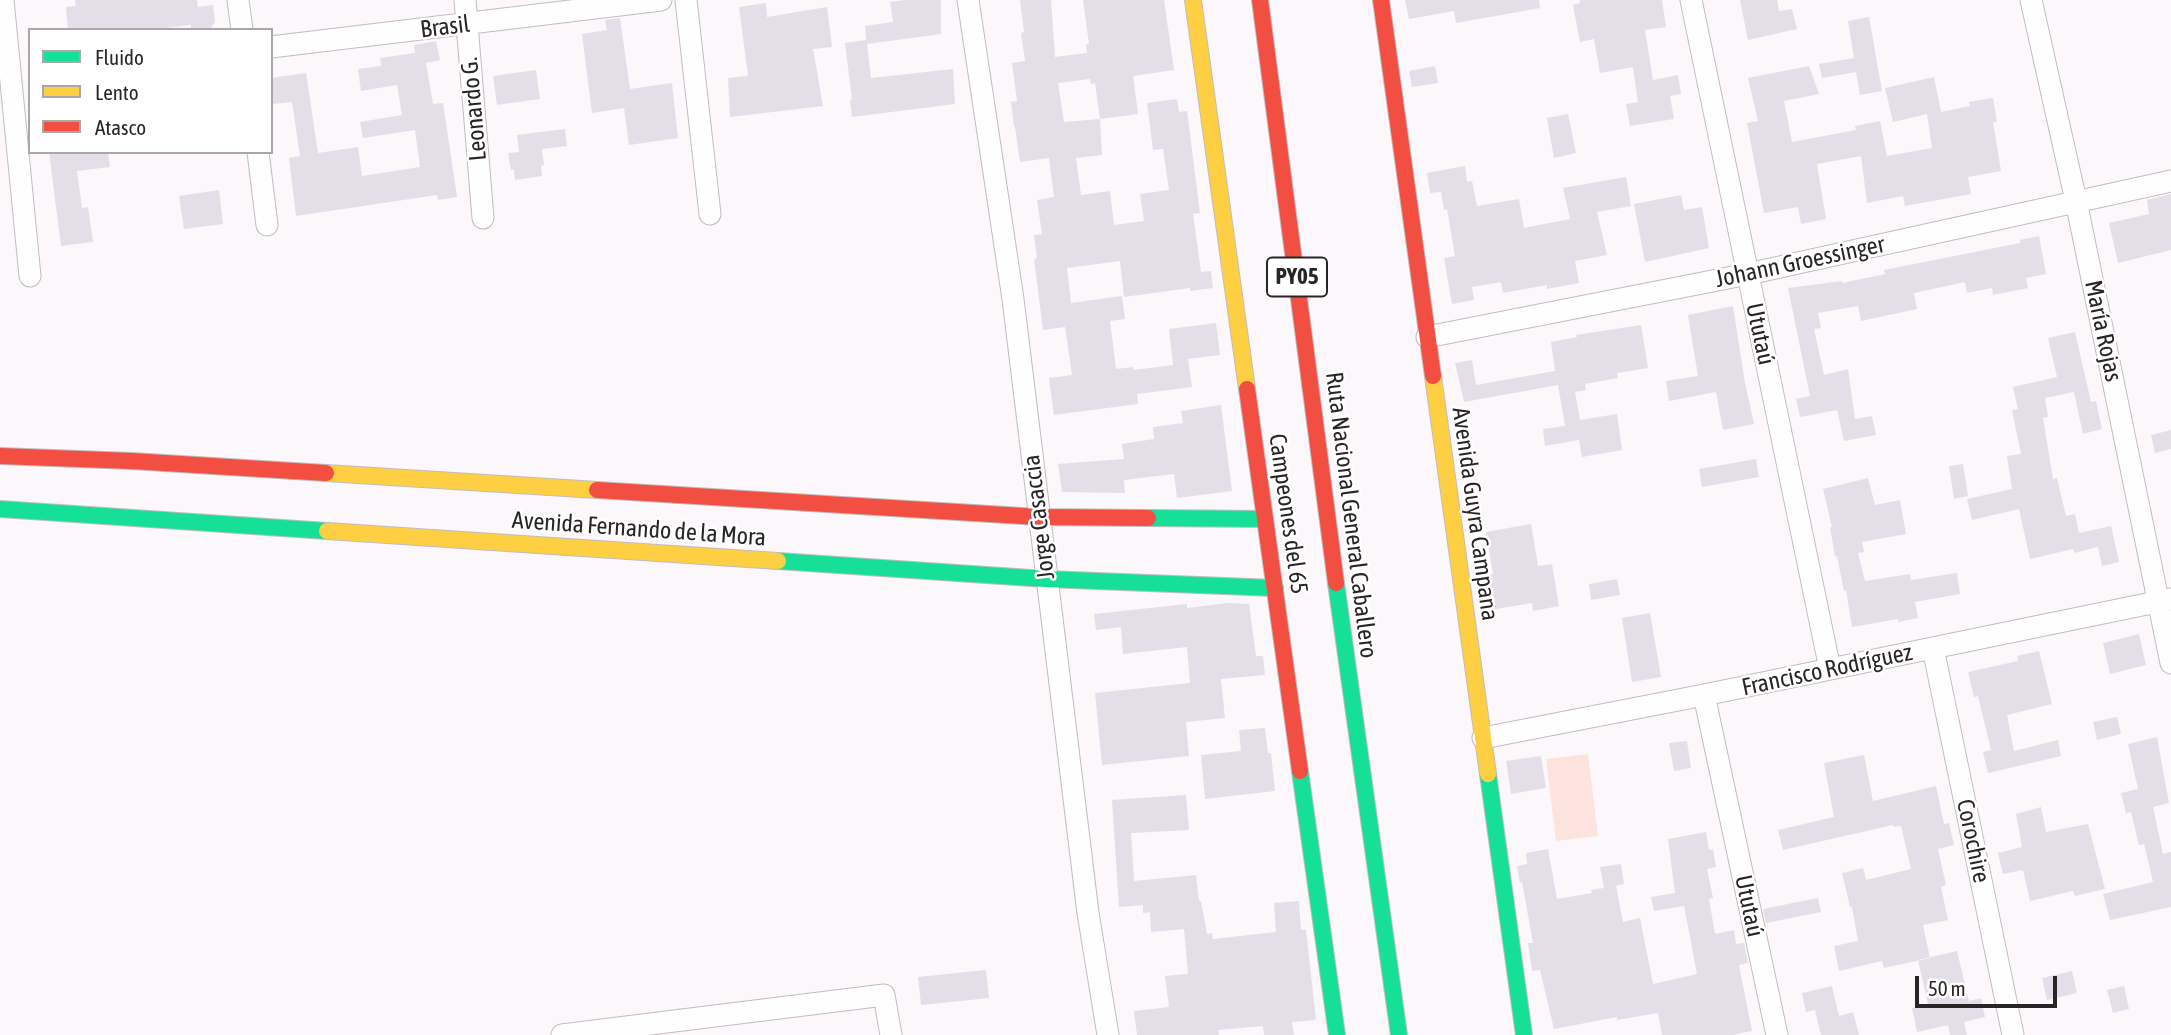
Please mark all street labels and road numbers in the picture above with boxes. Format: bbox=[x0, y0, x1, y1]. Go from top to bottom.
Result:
street label: Brasil bbox=[419, 10, 471, 44]
street label: Leonardo G. bbox=[455, 56, 493, 162]
street label: Johann Groessinger bbox=[1713, 230, 1887, 294]
road number: PY05 bbox=[1267, 258, 1327, 296]
street label: María Rojas bbox=[2078, 278, 2128, 384]
street label: Ututaú bbox=[1739, 301, 1781, 367]
street label: Ruta Nacional General Caballero bbox=[1319, 370, 1383, 660]
street label: Avenida Guyra Campana bbox=[1446, 405, 1504, 623]
street label: Campeones del 65 bbox=[1263, 432, 1313, 596]
street label: Jorge Casaccia bbox=[1017, 453, 1061, 581]
street label: Avenida Fernando de la Mora bbox=[511, 506, 767, 552]
street label: Francisco Rodríguez bbox=[1739, 638, 1915, 702]
street label: Corochire bbox=[1950, 797, 1996, 885]
street label: Ututaú bbox=[1728, 873, 1770, 939]

